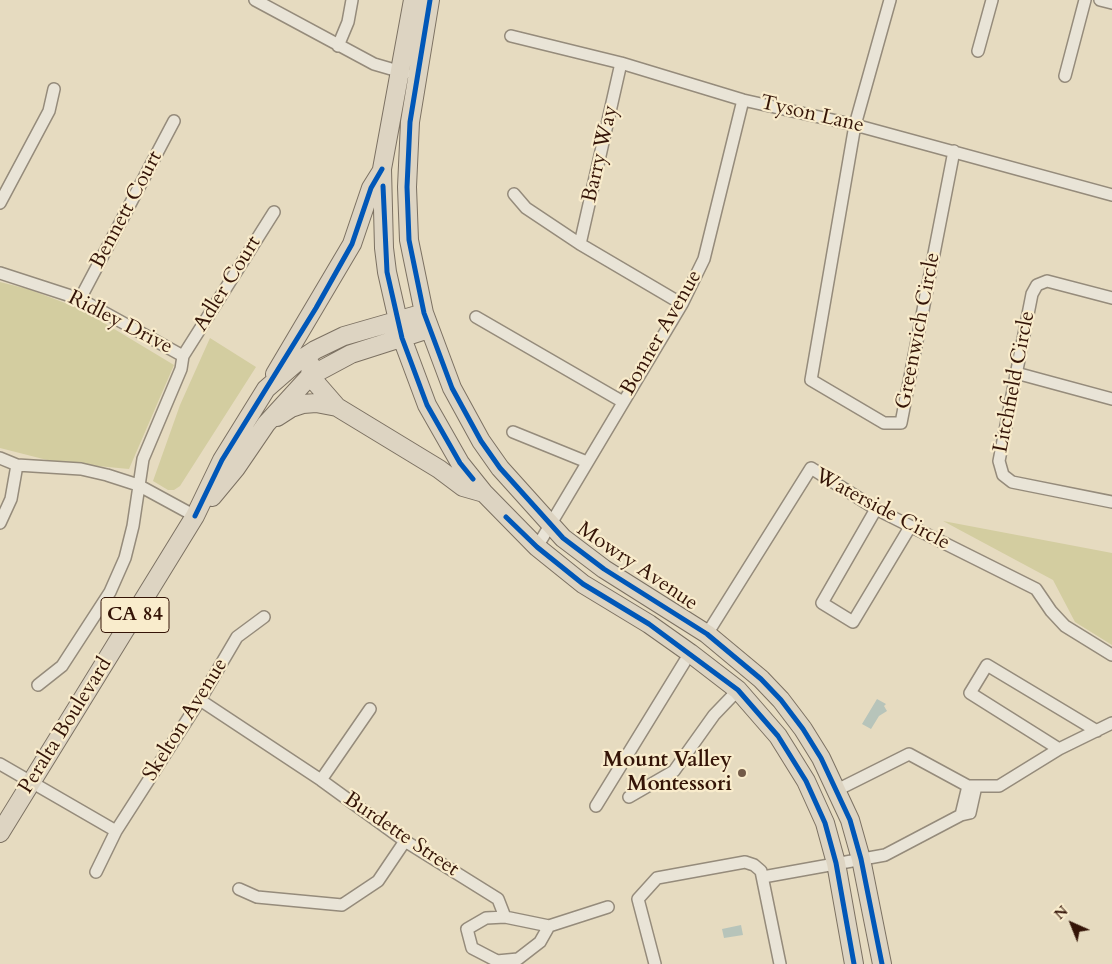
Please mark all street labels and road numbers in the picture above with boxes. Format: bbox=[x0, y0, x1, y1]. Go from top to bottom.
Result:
street label: Tyson Lane bbox=[758, 91, 866, 139]
street label: Barry Way bbox=[578, 103, 624, 205]
street label: Bennett Court bbox=[86, 147, 168, 273]
street label: Adler Court bbox=[189, 232, 267, 336]
street label: Greenwich Circle bbox=[891, 251, 947, 411]
street label: Bonner Avenue bbox=[616, 266, 708, 400]
street label: Ridley Drive bbox=[63, 286, 177, 360]
street label: Litchfield Circle bbox=[989, 309, 1041, 455]
street label: Waterside Circle bbox=[810, 464, 954, 556]
street label: Mowry Avenue bbox=[572, 517, 702, 617]
road number: CA 84 bbox=[101, 598, 169, 632]
street label: Peralta Boulevard bbox=[14, 653, 118, 799]
street label: Skelton Avenue bbox=[138, 654, 234, 786]
street label: Burdette Street bbox=[339, 787, 463, 883]

